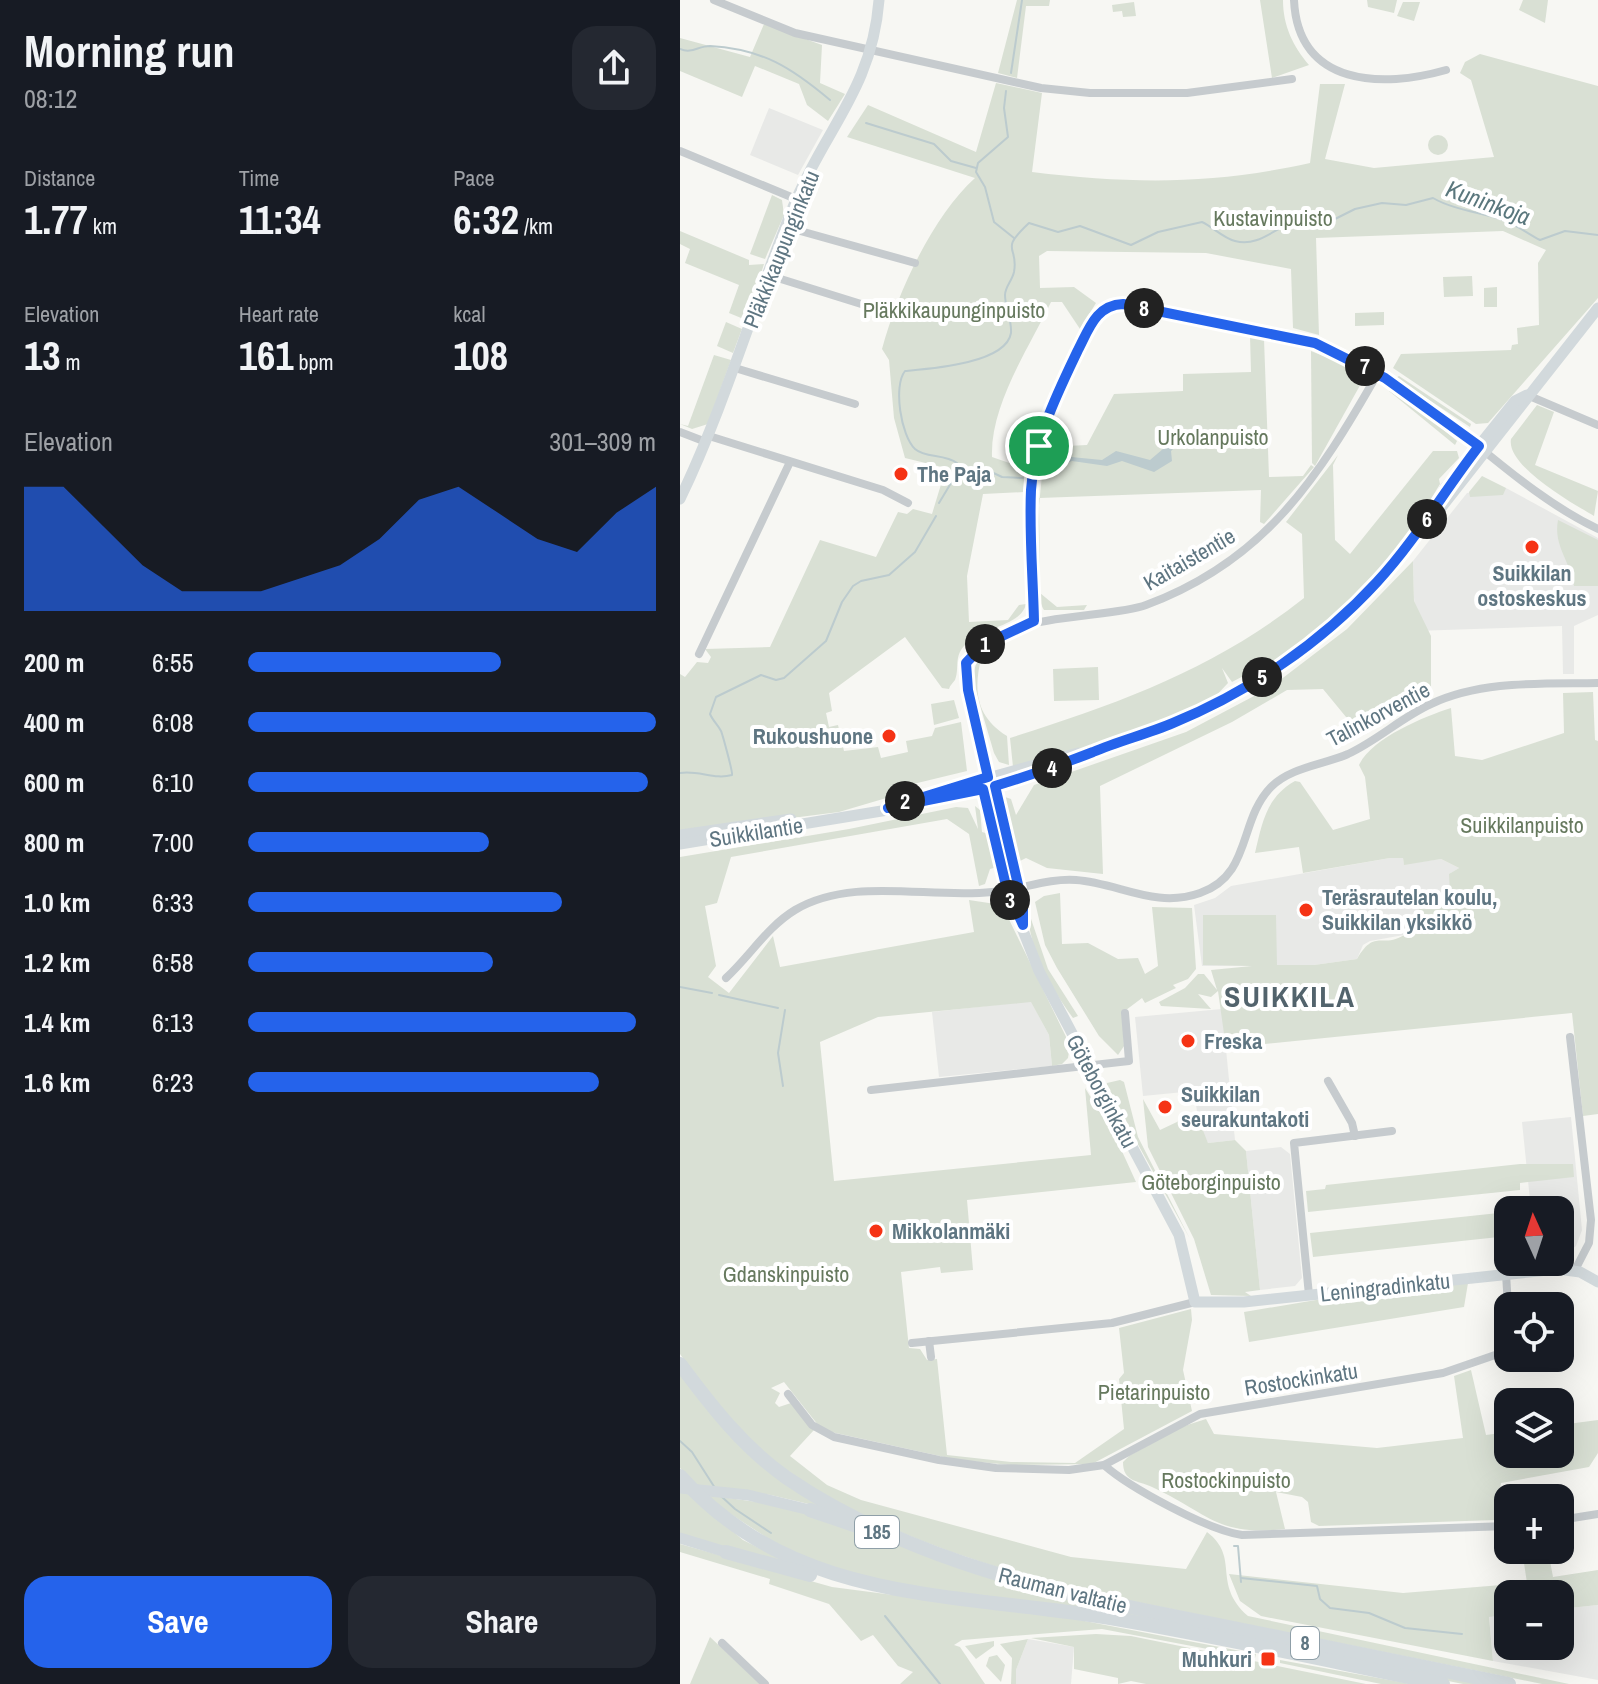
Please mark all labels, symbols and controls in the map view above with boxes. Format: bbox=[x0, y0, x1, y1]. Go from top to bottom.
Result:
text: Morning run bbox=[24, 21, 234, 81]
button: share bbox=[572, 26, 656, 110]
text: 08:12 bbox=[24, 81, 77, 116]
text: Distance bbox=[24, 163, 95, 193]
text: Time bbox=[239, 163, 279, 193]
text: Pace bbox=[453, 163, 494, 193]
street label: Pläkkikaupunginkatu bbox=[736, 166, 826, 332]
water label: Kuninkoja bbox=[1442, 172, 1535, 232]
text: 1.77 bbox=[24, 193, 88, 246]
text: 11:34 bbox=[239, 193, 321, 246]
text: 6:32 bbox=[453, 193, 519, 246]
park label: Kustavinpuisto bbox=[1213, 203, 1333, 233]
text: km bbox=[88, 211, 117, 241]
text: /km bbox=[519, 211, 553, 241]
pin: 8 bbox=[1124, 288, 1164, 328]
text: 8 bbox=[1139, 293, 1149, 323]
park label: Pläkkikaupunginpuisto bbox=[863, 295, 1045, 325]
text: Elevation bbox=[24, 299, 99, 329]
text: Heart rate bbox=[239, 299, 319, 329]
text: kcal bbox=[453, 299, 485, 329]
text: 13 bbox=[24, 329, 60, 382]
text: 161 bbox=[239, 329, 293, 382]
text: 108 bbox=[453, 329, 508, 382]
pin: 7 bbox=[1345, 346, 1385, 386]
text: m bbox=[60, 347, 81, 377]
text: bpm bbox=[293, 347, 334, 377]
text: 7 bbox=[1360, 351, 1370, 381]
pin bbox=[1005, 412, 1073, 480]
park label: Urkolanpuisto bbox=[1157, 422, 1269, 452]
text: Elevation bbox=[24, 424, 113, 459]
text: 301–309 m bbox=[549, 424, 656, 459]
icon: arrive bbox=[1017, 424, 1061, 468]
place label: The Paja bbox=[917, 459, 991, 489]
marker: The Paja bbox=[892, 465, 910, 483]
pin: 6 bbox=[1407, 499, 1447, 539]
text: 6 bbox=[1422, 504, 1432, 534]
street label: Kaitaistentie bbox=[1138, 521, 1240, 597]
marker: Suikkilan ostoskeskus bbox=[1523, 538, 1541, 556]
place label: Suikkilan ostoskeskus bbox=[1477, 558, 1587, 613]
pin: 1 bbox=[965, 624, 1005, 664]
text: 1 bbox=[980, 629, 990, 659]
text: 200 m bbox=[24, 645, 84, 680]
text: 6:55 bbox=[152, 645, 194, 680]
pin: 5 bbox=[1242, 657, 1282, 697]
text: 5 bbox=[1257, 662, 1267, 692]
street label: Talinkorventie bbox=[1321, 674, 1435, 754]
text: 400 m bbox=[24, 705, 84, 740]
text: 6:08 bbox=[152, 705, 194, 740]
place label: Rukoushuone bbox=[753, 721, 873, 751]
marker: Rukoushuone bbox=[880, 727, 898, 745]
pin: 4 bbox=[1032, 748, 1072, 788]
text: 4 bbox=[1047, 753, 1057, 783]
text: 600 m bbox=[24, 765, 84, 800]
text: 6:10 bbox=[152, 765, 194, 800]
pin: 2 bbox=[885, 781, 925, 821]
text: 2 bbox=[900, 786, 910, 816]
street label: Suikkilantie bbox=[707, 810, 805, 854]
park label: Suikkilanpuisto bbox=[1460, 810, 1584, 840]
text: 800 m bbox=[24, 825, 84, 860]
text: 7:00 bbox=[152, 825, 194, 860]
pin: 3 bbox=[990, 880, 1030, 920]
place label: Teräsrautelan koulu, Suikkilan yksikkö bbox=[1322, 882, 1497, 937]
text: 1.0 km bbox=[24, 885, 90, 920]
text: 6:33 bbox=[152, 885, 194, 920]
text: 3 bbox=[1005, 885, 1015, 915]
marker: Teräsrautelan koulu, Suikkilan yksikkö bbox=[1297, 901, 1315, 919]
text: 1.2 km bbox=[24, 945, 90, 980]
text: 6:58 bbox=[152, 945, 194, 980]
district label: SUIKKILA bbox=[1224, 976, 1356, 1016]
text: 1.4 km bbox=[24, 1005, 90, 1040]
text: 6:13 bbox=[152, 1005, 194, 1040]
place label: Freska bbox=[1204, 1026, 1262, 1056]
street label: Göteborginkatu bbox=[1060, 1029, 1144, 1153]
marker: Freska bbox=[1179, 1032, 1197, 1050]
text: 1.6 km bbox=[24, 1065, 90, 1100]
text: 6:23 bbox=[152, 1065, 194, 1100]
place label: Suikkilan seurakuntakoti bbox=[1181, 1079, 1309, 1134]
marker: Suikkilan seurakuntakoti bbox=[1156, 1098, 1174, 1116]
park label: Göteborginpuisto bbox=[1141, 1167, 1281, 1197]
north arrow bbox=[1494, 1196, 1574, 1276]
map controls bbox=[1494, 1196, 1574, 1660]
place label: Mikkolanmäki bbox=[892, 1216, 1010, 1246]
marker: Mikkolanmäki bbox=[867, 1222, 885, 1240]
park label: Gdanskinpuisto bbox=[723, 1259, 849, 1289]
street label: Leningradinkatu bbox=[1319, 1265, 1451, 1309]
button: locate bbox=[1494, 1292, 1574, 1372]
street label: Rostockinkatu bbox=[1242, 1355, 1360, 1403]
park label: Pietarinpuisto bbox=[1098, 1377, 1210, 1407]
button: layers bbox=[1494, 1388, 1574, 1468]
park label: Rostockinpuisto bbox=[1161, 1465, 1291, 1495]
button: + bbox=[1494, 1484, 1574, 1564]
road number: 185 bbox=[855, 1516, 899, 1548]
street label: Rauman valtatie bbox=[996, 1560, 1130, 1620]
button: Save bbox=[24, 1576, 332, 1668]
button: Share bbox=[348, 1576, 656, 1668]
button: − bbox=[1494, 1580, 1574, 1660]
road number: 8 bbox=[1291, 1627, 1319, 1659]
place label: Muhkuri bbox=[1182, 1644, 1252, 1674]
marker: Muhkuri bbox=[1259, 1650, 1277, 1668]

